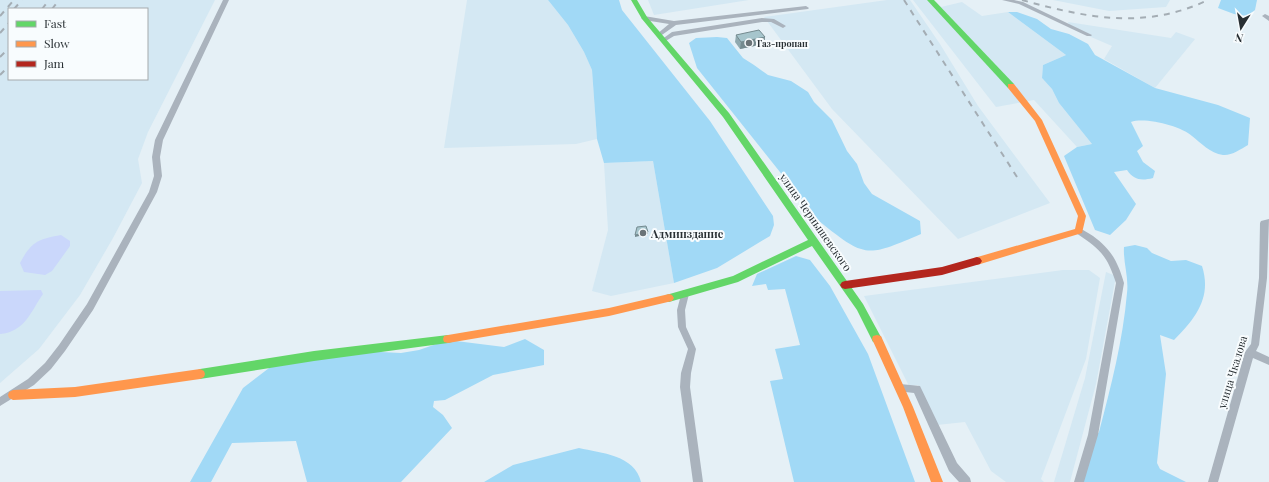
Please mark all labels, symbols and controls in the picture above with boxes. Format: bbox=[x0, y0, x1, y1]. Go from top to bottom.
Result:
legend bbox=[8, 8, 148, 80]
north arrow bbox=[1221, 8, 1261, 48]
text: Fast bbox=[44, 15, 67, 31]
text: N bbox=[1234, 30, 1244, 46]
text: Slow bbox=[44, 35, 70, 51]
place label: Газ-пропан bbox=[757, 37, 808, 49]
marker: Газ-пропан bbox=[744, 38, 754, 48]
text: Jam bbox=[43, 55, 65, 71]
street label: улица Чернышевского bbox=[776, 169, 855, 274]
place label: Админздание bbox=[650, 226, 724, 241]
marker: Админздание bbox=[638, 228, 648, 238]
street label: улица Чкалова bbox=[1214, 333, 1250, 411]

